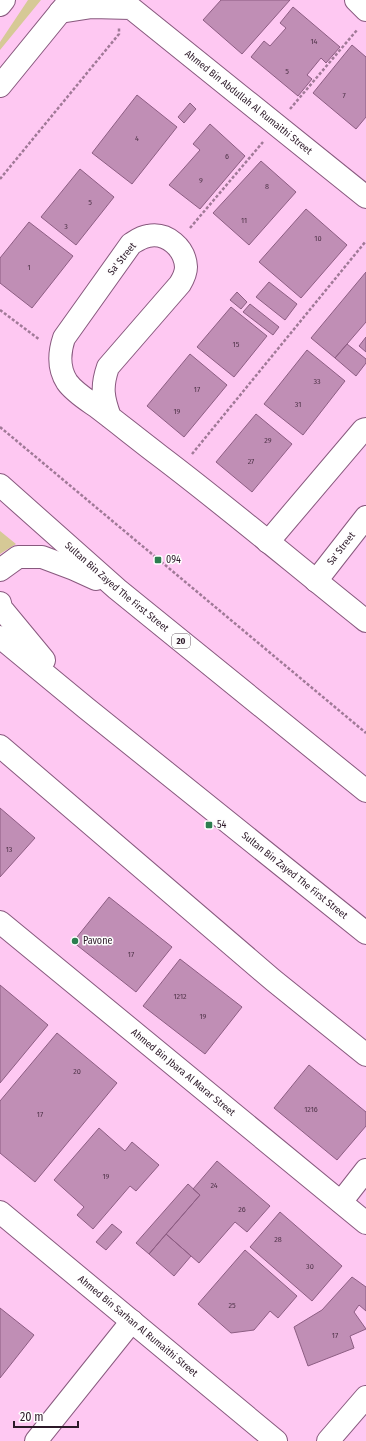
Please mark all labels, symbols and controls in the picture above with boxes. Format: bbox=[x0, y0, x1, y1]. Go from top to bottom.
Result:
house number: 14 bbox=[311, 37, 318, 46]
street label: Ahmed Bin Abdullah Al Rumaithi Street bbox=[182, 48, 315, 158]
house number: 5 bbox=[285, 67, 289, 76]
house number: 7 bbox=[342, 91, 346, 100]
house number: 4 bbox=[135, 134, 139, 143]
house number: 6 bbox=[225, 152, 229, 161]
house number: 9 bbox=[199, 176, 203, 185]
house number: 8 bbox=[265, 182, 269, 191]
house number: 5 bbox=[88, 198, 92, 207]
house number: 11 bbox=[241, 216, 247, 225]
house number: 3 bbox=[64, 222, 68, 231]
house number: 10 bbox=[314, 234, 322, 243]
street label: Sa' Street bbox=[105, 240, 139, 278]
house number: 1 bbox=[27, 263, 31, 272]
house number: 15 bbox=[233, 340, 240, 349]
house number: 33 bbox=[313, 377, 321, 386]
house number: 17 bbox=[194, 385, 201, 394]
house number: 31 bbox=[295, 400, 301, 409]
house number: 19 bbox=[173, 407, 181, 416]
house number: 29 bbox=[264, 436, 272, 445]
house number: 27 bbox=[248, 457, 255, 466]
street label: Sa' Street bbox=[325, 529, 358, 568]
street label: Sultan Bin Zayed The First Street bbox=[62, 539, 172, 635]
place label: 094 bbox=[166, 554, 181, 566]
marker: 094 bbox=[153, 555, 163, 565]
road number: 20 bbox=[172, 634, 190, 648]
place label: 54 bbox=[217, 819, 227, 831]
marker: 54 bbox=[204, 820, 214, 830]
street label: Sultan Bin Zayed The First Street bbox=[239, 829, 350, 922]
house number: 13 bbox=[6, 845, 13, 854]
place label: Pavone bbox=[83, 935, 112, 947]
marker: Pavone bbox=[70, 936, 80, 946]
house number: 17 bbox=[128, 950, 135, 959]
house number: 1212 bbox=[173, 992, 187, 1001]
house number: 19 bbox=[199, 1012, 207, 1021]
street label: Ahmed Bin Jbara Al Marar Street bbox=[129, 1026, 238, 1119]
house number: 20 bbox=[73, 1067, 81, 1076]
house number: 1216 bbox=[304, 1105, 318, 1114]
house number: 17 bbox=[37, 1110, 44, 1119]
house number: 19 bbox=[102, 1172, 110, 1181]
house number: 24 bbox=[210, 1181, 218, 1190]
house number: 26 bbox=[238, 1205, 246, 1214]
house number: 28 bbox=[274, 1235, 282, 1244]
house number: 30 bbox=[306, 1262, 314, 1271]
street label: Ahmed Bin Sarhan Al Rumaithi Street bbox=[75, 1273, 201, 1380]
house number: 25 bbox=[228, 1301, 236, 1310]
house number: 17 bbox=[332, 1331, 339, 1340]
scale bar bbox=[14, 1403, 78, 1429]
text: 20 m bbox=[20, 1410, 44, 1424]

